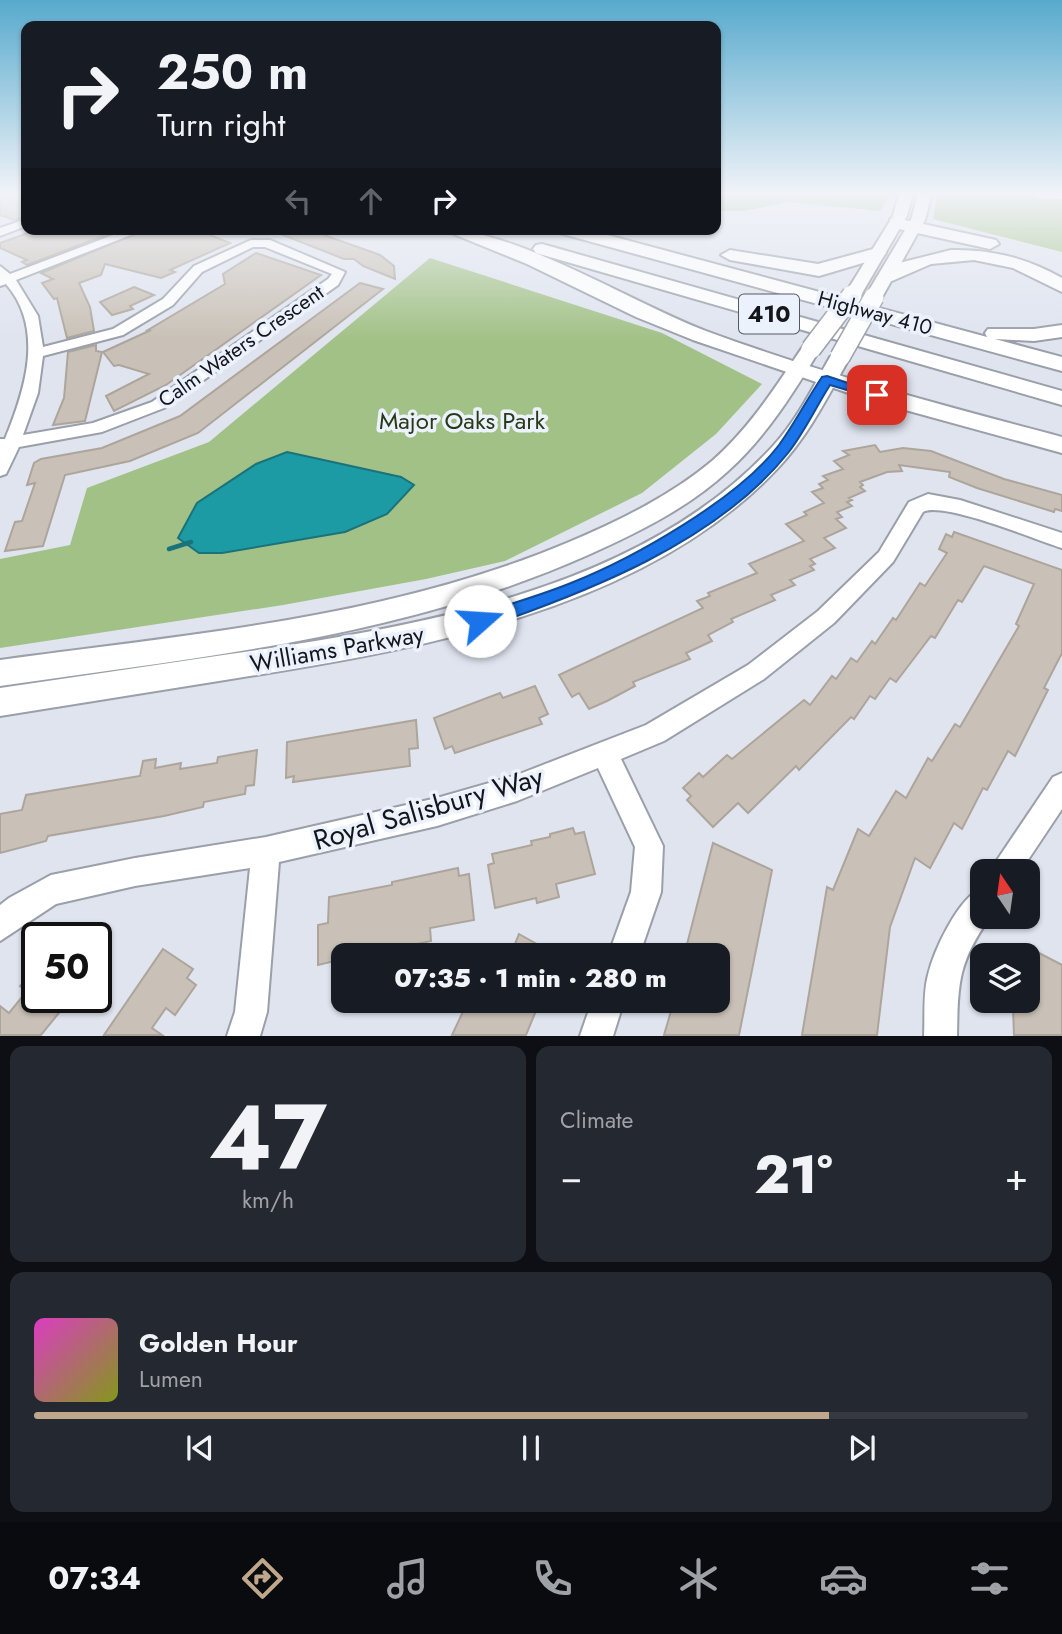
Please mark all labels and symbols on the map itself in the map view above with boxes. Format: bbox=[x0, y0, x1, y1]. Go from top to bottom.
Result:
street label: Calm Waters Crescent bbox=[152, 277, 330, 415]
street label: Highway 410 bbox=[814, 283, 936, 343]
road number: 410 bbox=[739, 294, 799, 334]
pin bbox=[847, 365, 907, 425]
park label: Major Oaks Park bbox=[379, 403, 546, 438]
position arrow bbox=[443, 584, 517, 658]
street label: Williams Parkway bbox=[247, 616, 427, 681]
street label: Royal Salisbury Way bbox=[308, 756, 549, 861]
north arrow bbox=[970, 859, 1040, 929]
speed limit sign: 50 bbox=[21, 922, 112, 1013]

